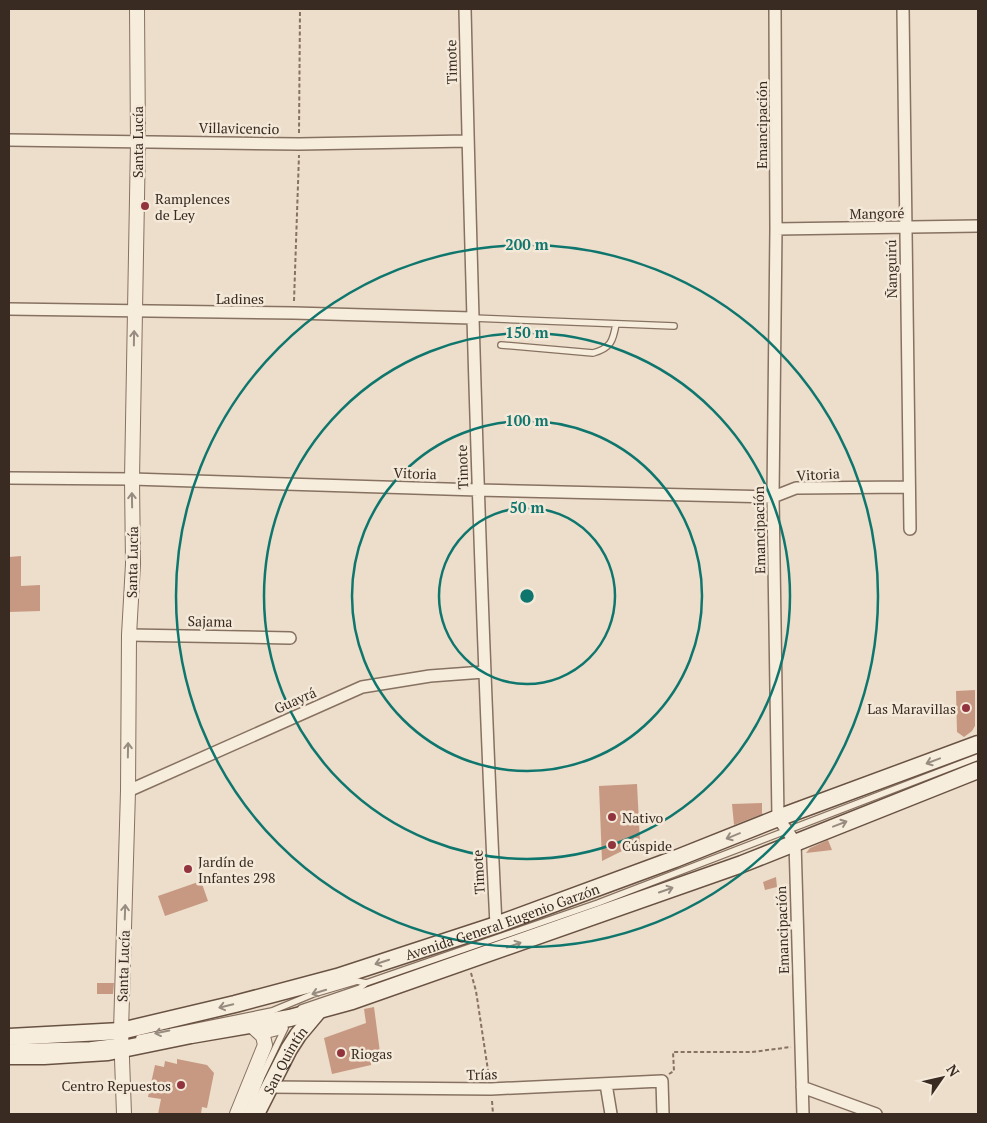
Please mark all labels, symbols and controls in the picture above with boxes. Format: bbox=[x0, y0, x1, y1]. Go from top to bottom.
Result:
street label: Timote bbox=[441, 39, 461, 85]
street label: Emancipación bbox=[752, 80, 771, 169]
street label: Santa Lucía bbox=[128, 106, 147, 178]
street label: Villavicencio bbox=[198, 118, 280, 138]
place label: Ramplences de Ley bbox=[155, 189, 230, 224]
marker: Ramplences de Ley bbox=[139, 200, 151, 212]
street label: Mangoré bbox=[849, 203, 905, 223]
text: 200 m bbox=[505, 234, 549, 254]
street label: Ñanguirú bbox=[881, 240, 901, 298]
street label: Ladines bbox=[216, 289, 264, 308]
text: 150 m bbox=[505, 322, 549, 342]
one-way arrow bbox=[130, 330, 139, 346]
text: 100 m bbox=[505, 410, 549, 430]
street label: Timote bbox=[452, 444, 472, 490]
street label: Vitoria bbox=[393, 463, 437, 483]
street label: Vitoria bbox=[796, 463, 840, 485]
street label: Emancipación bbox=[749, 485, 769, 574]
one-way arrow bbox=[127, 492, 137, 508]
text: 50 m bbox=[510, 497, 545, 517]
street label: Santa Lucía bbox=[122, 526, 142, 598]
centre of rings bbox=[518, 587, 536, 605]
street label: Sajama bbox=[187, 611, 233, 631]
street label: Guayrá bbox=[271, 682, 319, 718]
place label: Las Maravillas bbox=[867, 699, 956, 718]
marker: Las Maravillas bbox=[960, 702, 972, 714]
one-way arrow bbox=[123, 742, 133, 758]
one-way arrow bbox=[926, 757, 941, 766]
place label: Nativo bbox=[622, 808, 664, 827]
marker: Nativo bbox=[606, 811, 618, 823]
one-way arrow bbox=[832, 819, 847, 828]
one-way arrow bbox=[726, 832, 741, 841]
place label: Cúspide bbox=[622, 836, 672, 855]
marker: Cúspide bbox=[606, 839, 618, 851]
street label: Timote bbox=[467, 849, 489, 895]
place label: Jardín de Infantes 298 bbox=[198, 852, 276, 887]
marker: Jardín de Infantes 298 bbox=[182, 863, 194, 875]
street label: Avenida General Eugenio Garzón bbox=[402, 878, 602, 964]
one-way arrow bbox=[658, 885, 674, 894]
street label: Emancipación bbox=[771, 885, 793, 974]
one-way arrow bbox=[120, 905, 129, 921]
street label: Santa Lucía bbox=[112, 930, 134, 1002]
one-way arrow bbox=[505, 940, 521, 949]
one-way arrow bbox=[375, 957, 391, 967]
one-way arrow bbox=[311, 988, 327, 998]
one-way arrow bbox=[219, 1002, 235, 1011]
street label: San Quintín bbox=[258, 1021, 311, 1097]
one-way arrow bbox=[154, 1028, 170, 1037]
place label: Riogas bbox=[351, 1044, 392, 1063]
marker: Riogas bbox=[335, 1047, 347, 1059]
north arrow bbox=[917, 1053, 967, 1103]
text: N bbox=[942, 1061, 964, 1080]
street label: Trías bbox=[466, 1064, 498, 1084]
place label: Centro Repuestos bbox=[61, 1076, 171, 1095]
marker: Centro Repuestos bbox=[175, 1079, 187, 1091]

